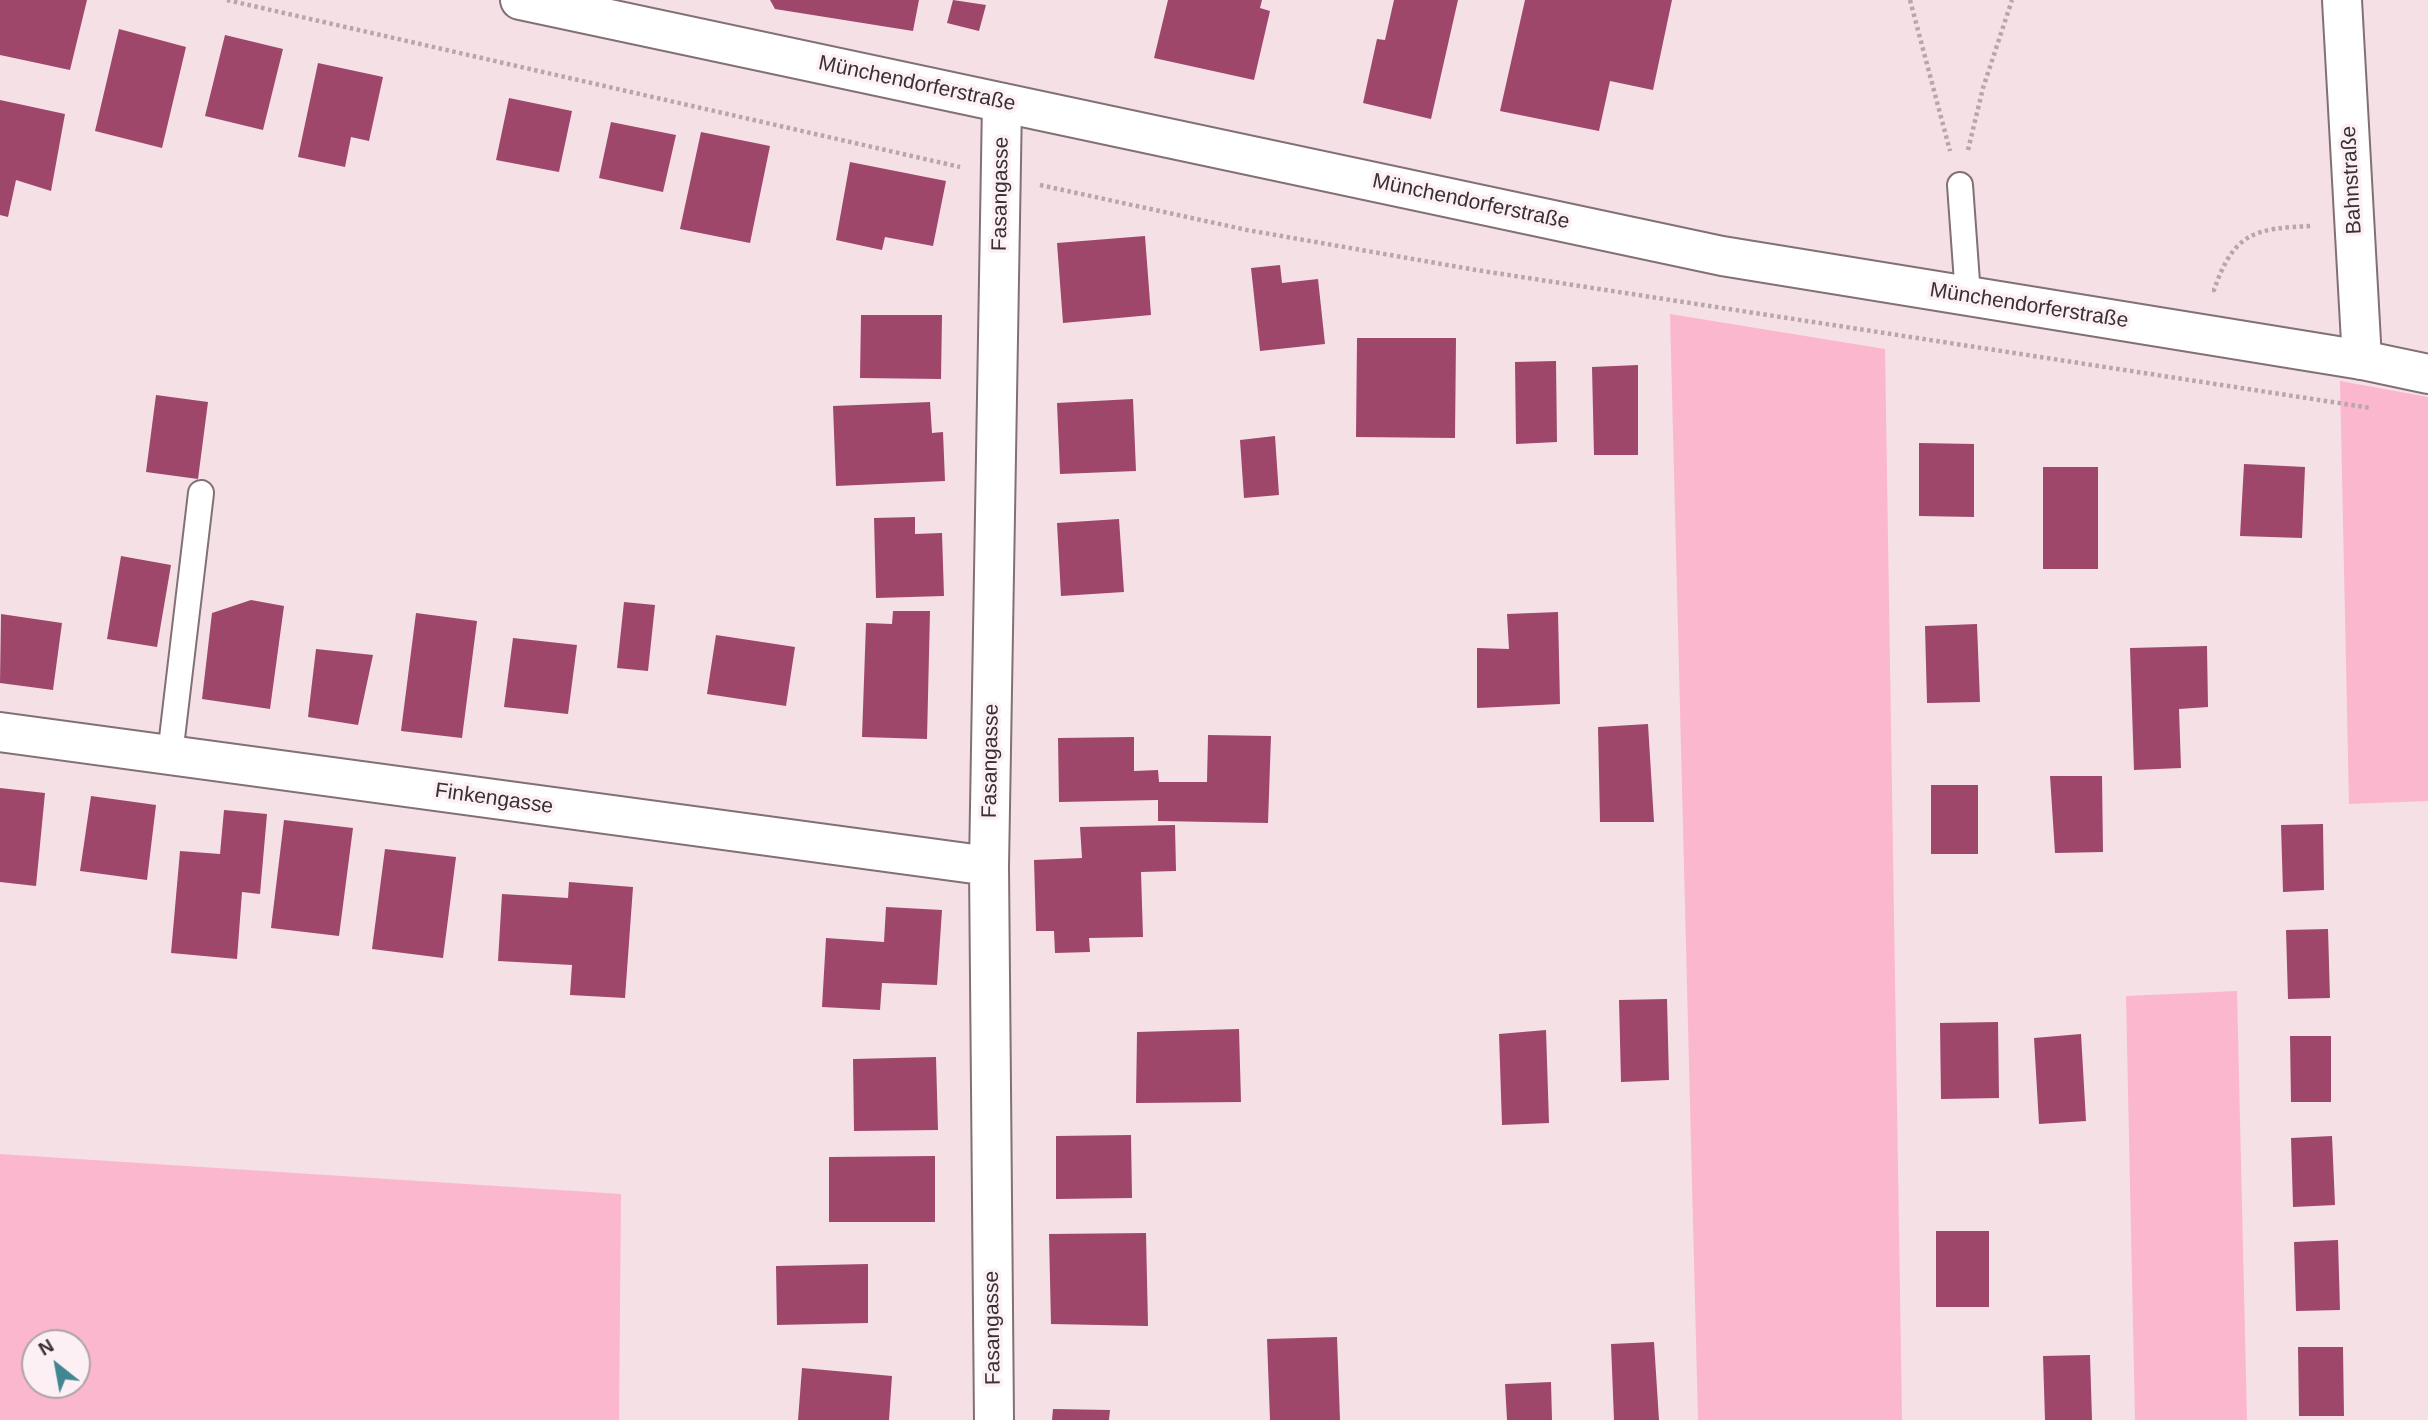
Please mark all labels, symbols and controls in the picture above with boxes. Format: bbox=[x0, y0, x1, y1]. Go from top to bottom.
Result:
street label: Münchendorferstraße bbox=[816, 51, 1018, 117]
street label: Bahnstraße bbox=[2337, 125, 2367, 235]
street label: Fasangasse bbox=[987, 137, 1015, 251]
street label: Münchendorferstraße bbox=[1370, 169, 1572, 235]
street label: Münchendorferstraße bbox=[1928, 278, 2130, 334]
street label: Fasangasse bbox=[977, 704, 1005, 818]
street label: Finkengasse bbox=[433, 778, 555, 820]
street label: Fasangasse bbox=[979, 1271, 1007, 1385]
north arrow bbox=[21, 1329, 91, 1399]
text: N bbox=[35, 1335, 57, 1360]

